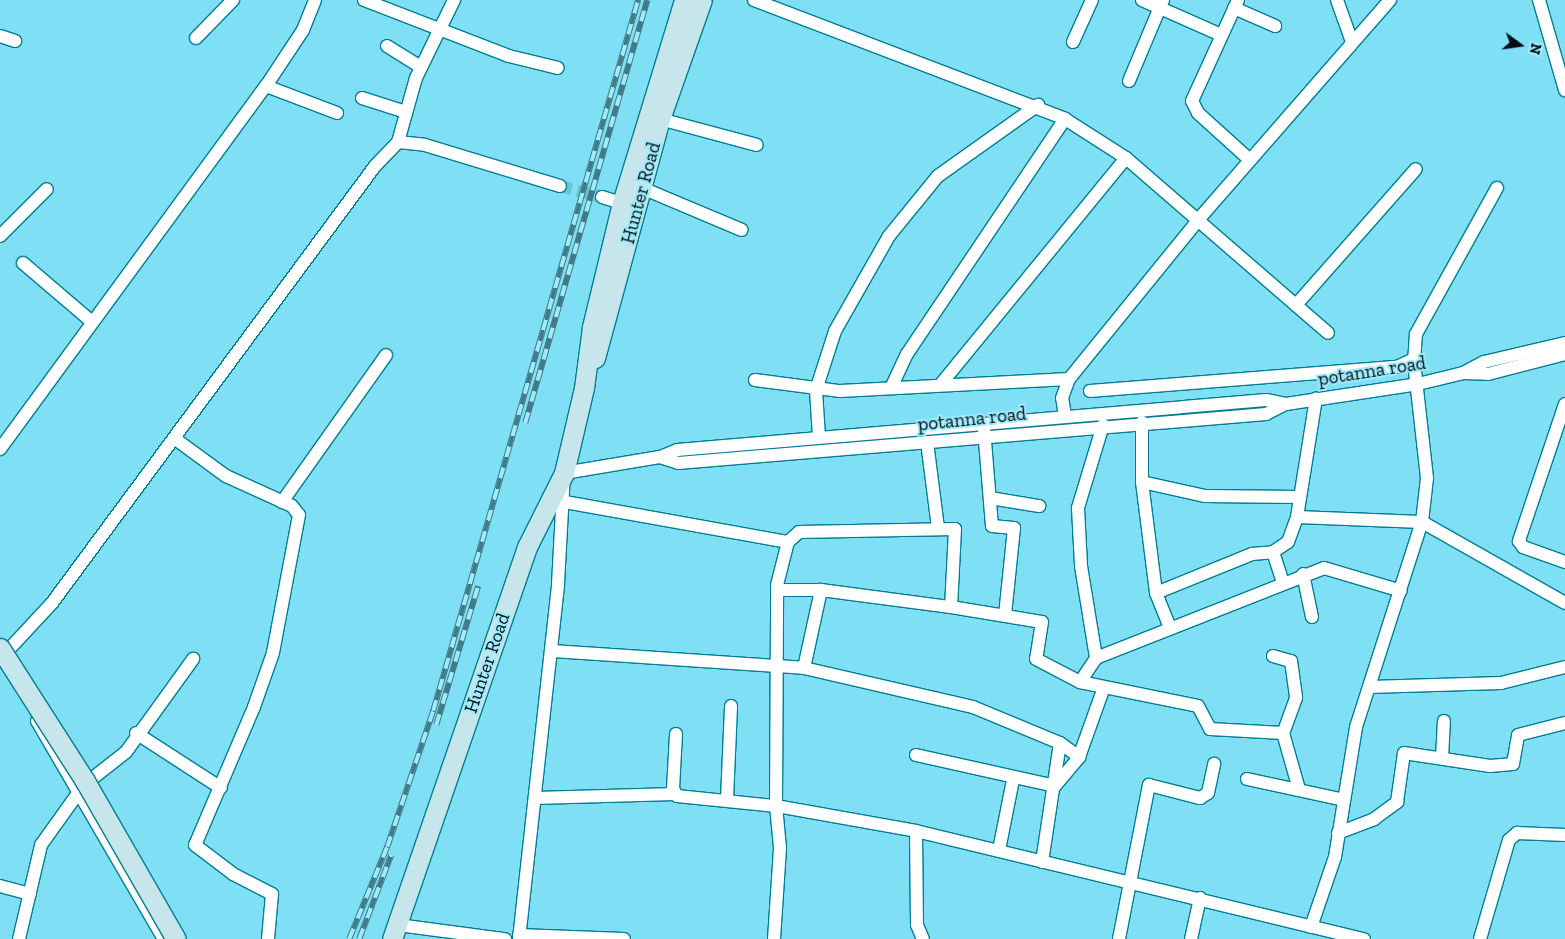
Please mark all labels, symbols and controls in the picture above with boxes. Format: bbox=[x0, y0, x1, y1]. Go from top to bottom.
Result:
north arrow bbox=[1495, 20, 1545, 70]
text: N bbox=[1526, 42, 1545, 56]
street label: Hunter Road bbox=[616, 140, 666, 246]
street label: potanna road bbox=[1316, 351, 1428, 391]
street label: potanna road bbox=[917, 402, 1027, 436]
street label: Hunter Road bbox=[459, 610, 515, 716]

